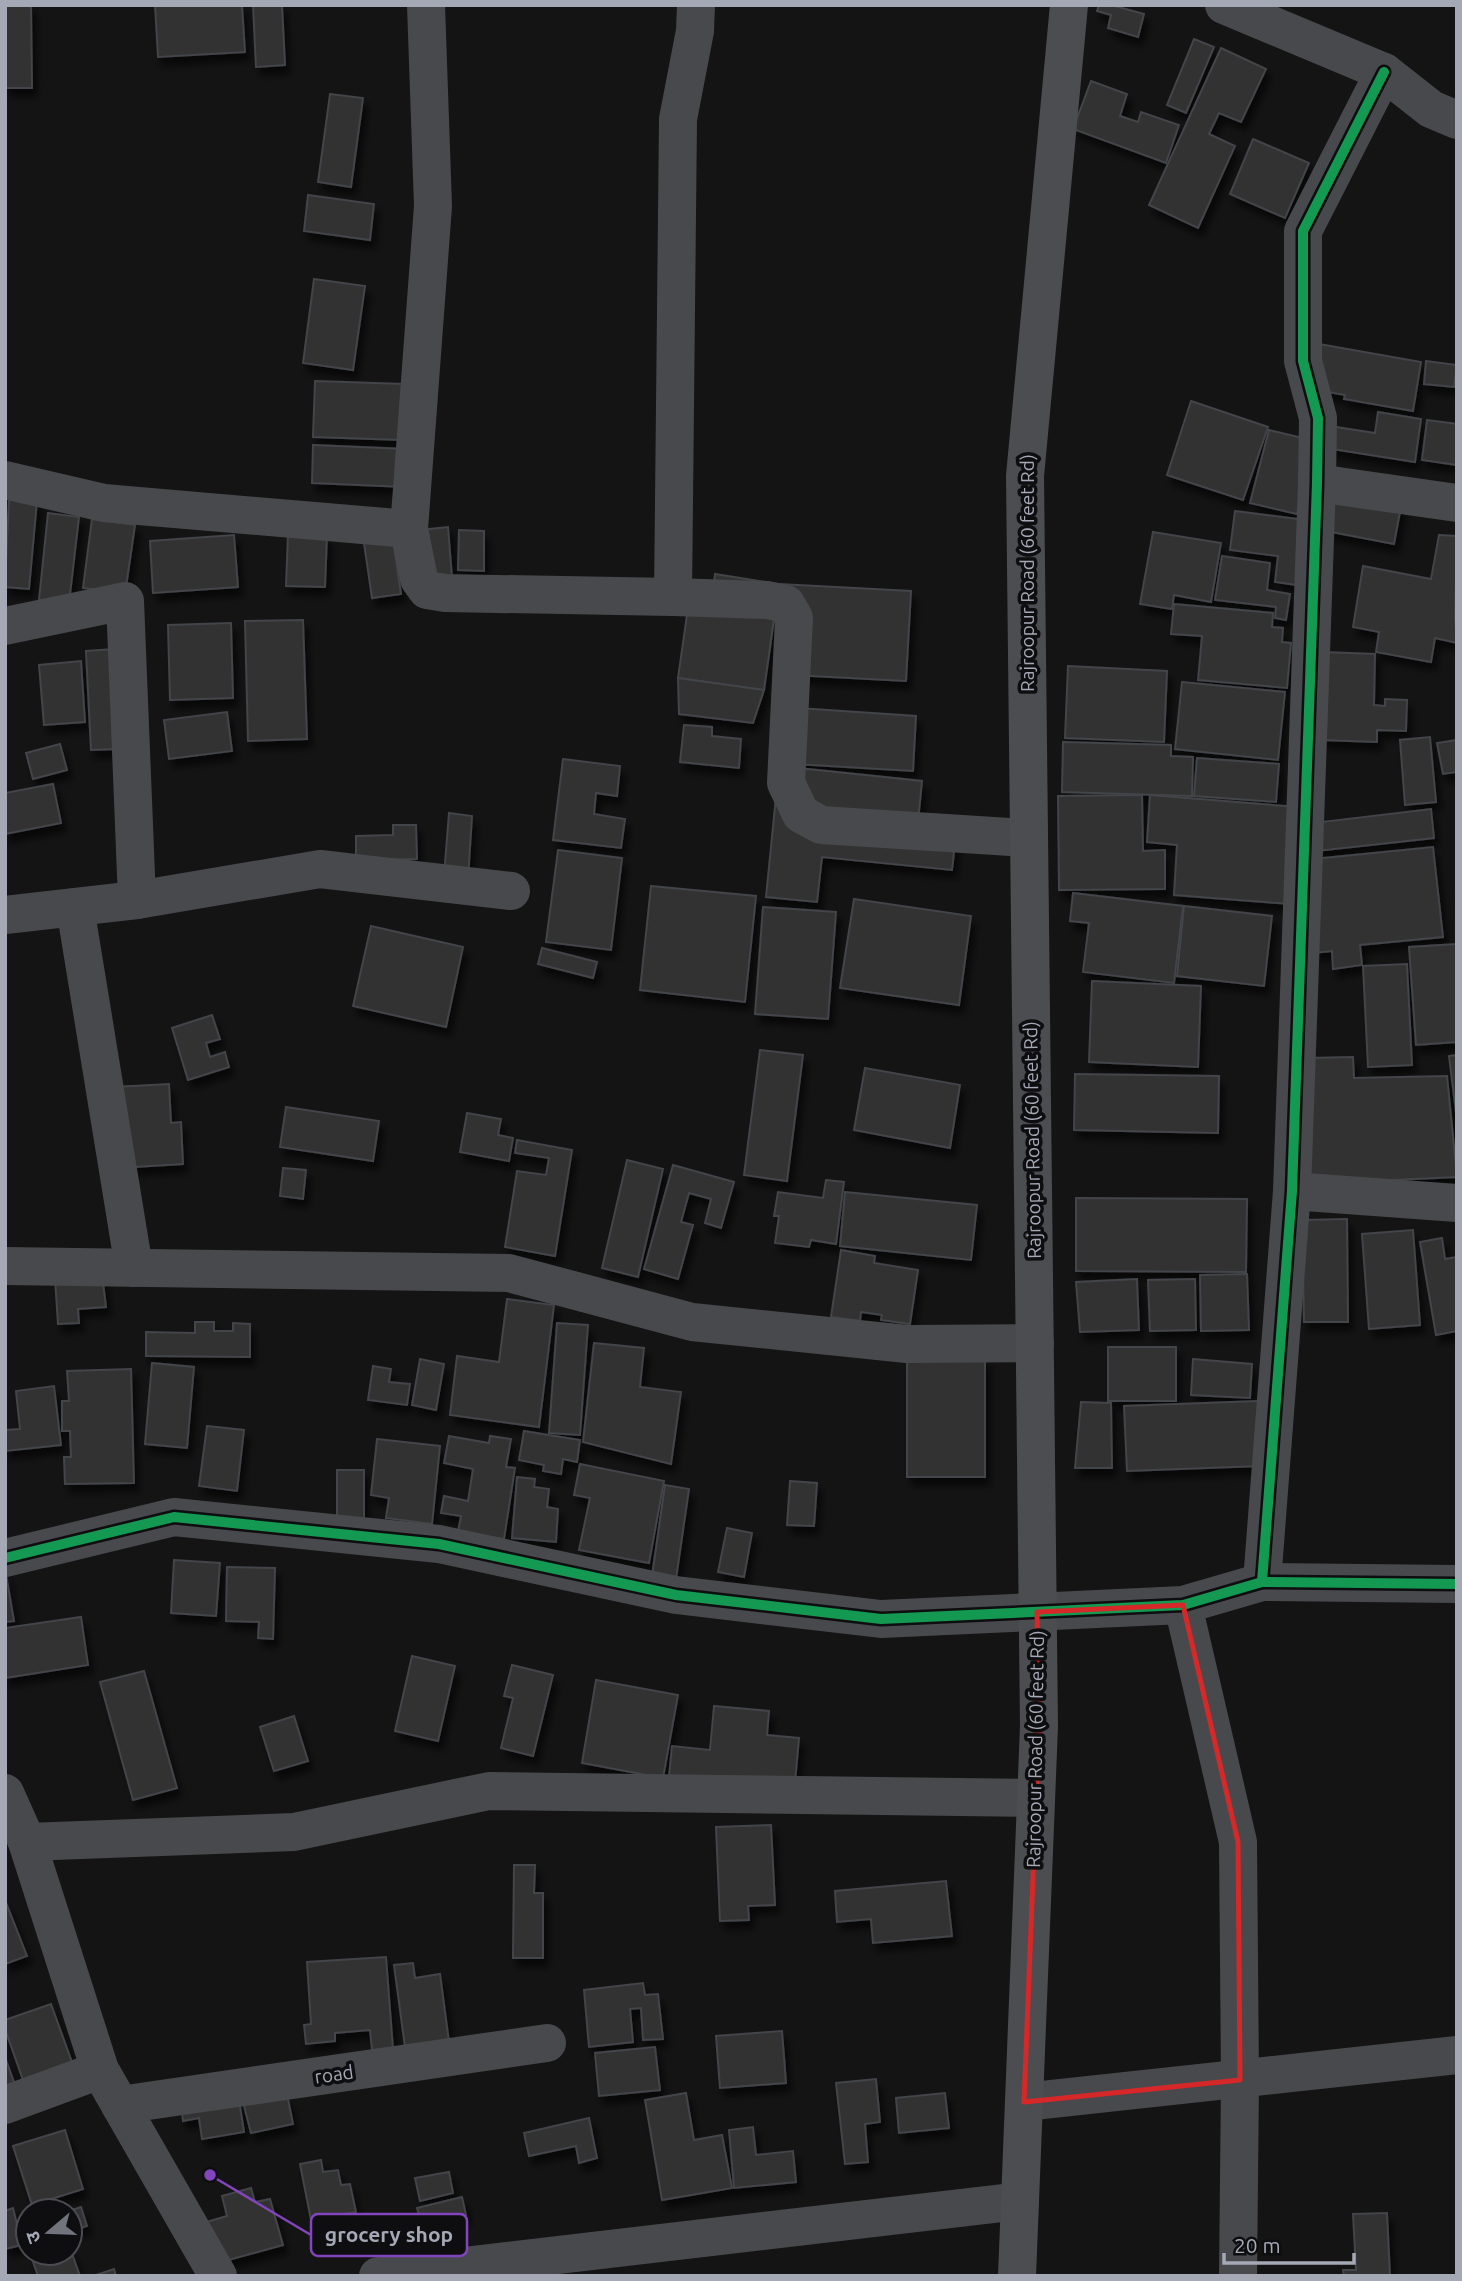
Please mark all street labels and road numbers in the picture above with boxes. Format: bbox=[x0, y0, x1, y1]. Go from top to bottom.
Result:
street label: Rajroopur Road (60 feet Rd) bbox=[1016, 454, 1038, 692]
street label: Rajroopur Road (60 feet Rd) bbox=[1019, 1021, 1045, 1259]
street label: Rajroopur Road (60 feet Rd) bbox=[1022, 1630, 1048, 1868]
street label: road bbox=[313, 2060, 355, 2088]

